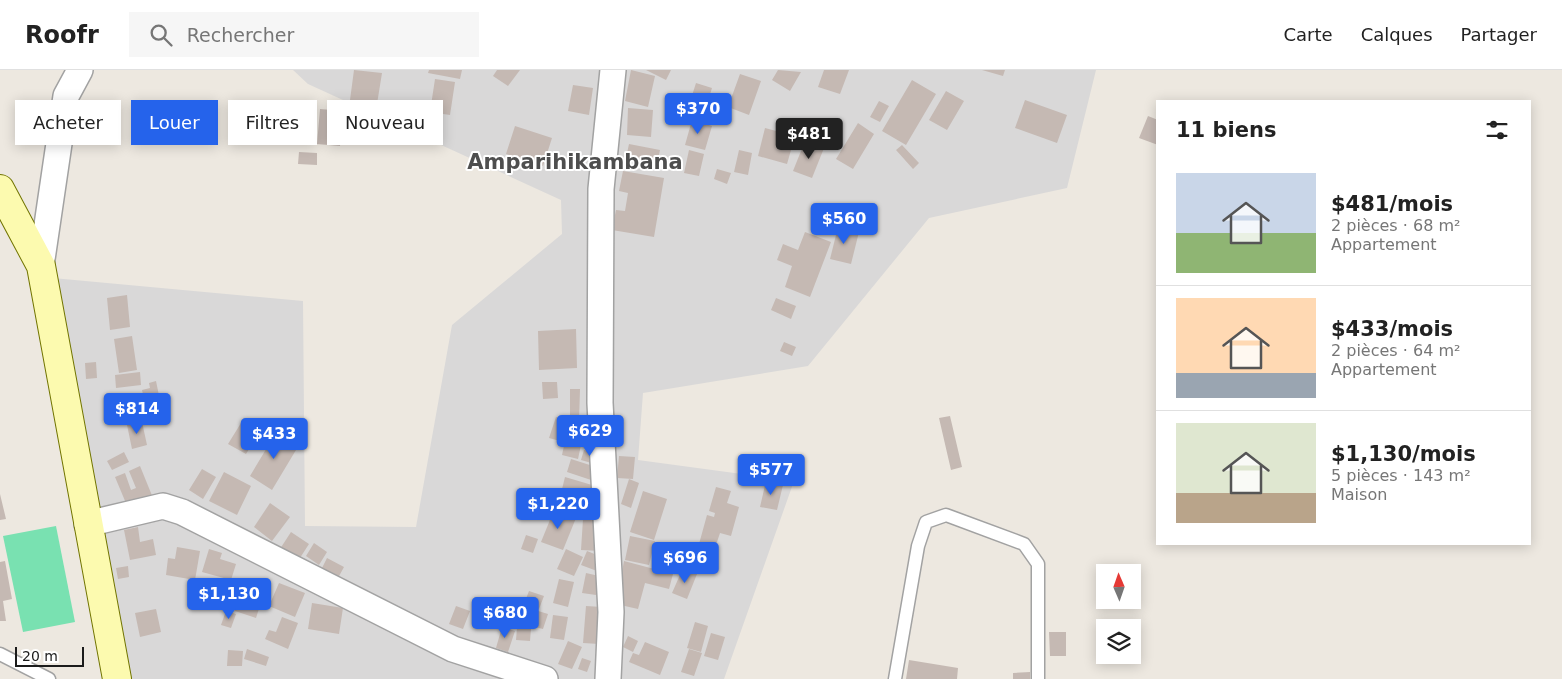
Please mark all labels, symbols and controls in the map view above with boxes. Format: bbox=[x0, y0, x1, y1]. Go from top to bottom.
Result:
search box bbox=[129, 12, 479, 57]
text: Roofr bbox=[25, 21, 99, 49]
icon: search bbox=[147, 21, 175, 49]
text: Rechercher bbox=[187, 24, 294, 46]
text: Carte bbox=[1284, 24, 1333, 45]
text: Calques bbox=[1361, 24, 1433, 45]
text: Partager bbox=[1461, 24, 1537, 45]
pin: $370 bbox=[668, 92, 728, 135]
text: $370 bbox=[676, 99, 720, 118]
chip: Acheter bbox=[15, 100, 121, 145]
chip: Louer bbox=[131, 100, 218, 145]
chip: Filtres bbox=[228, 100, 317, 145]
chip: Nouveau bbox=[327, 100, 443, 145]
icon: filters bbox=[1483, 116, 1511, 144]
pin: $481 bbox=[779, 118, 839, 160]
text: 11 biens bbox=[1176, 118, 1276, 142]
text: $481 bbox=[787, 124, 831, 143]
district label: Amparihikambana bbox=[467, 150, 683, 174]
text: $481/mois bbox=[1331, 192, 1453, 216]
icon: home bbox=[1216, 193, 1276, 253]
pin: $560 bbox=[814, 202, 874, 245]
text: $560 bbox=[822, 209, 866, 228]
text: 2 pièces · 68 m² bbox=[1331, 216, 1460, 235]
text: Appartement bbox=[1331, 235, 1437, 254]
text: $433/mois bbox=[1331, 317, 1453, 341]
icon: home bbox=[1216, 318, 1276, 378]
text: 2 pièces · 64 m² bbox=[1331, 341, 1460, 360]
text: Appartement bbox=[1331, 360, 1437, 379]
pin: $814 bbox=[107, 392, 167, 435]
text: $814 bbox=[115, 399, 159, 418]
pin: $629 bbox=[560, 414, 620, 457]
pin: $433 bbox=[244, 418, 304, 460]
text: $629 bbox=[568, 421, 612, 440]
text: $433 bbox=[252, 424, 296, 443]
text: $1,130/mois bbox=[1331, 442, 1476, 466]
icon: home bbox=[1216, 443, 1276, 503]
pin: $577 bbox=[741, 454, 801, 496]
text: $577 bbox=[749, 460, 793, 479]
text: 5 pièces · 143 m² bbox=[1331, 466, 1471, 485]
text: Maison bbox=[1331, 485, 1387, 504]
pin: $1,220 bbox=[517, 488, 599, 530]
text: $1,220 bbox=[527, 494, 589, 513]
pin: $696 bbox=[655, 542, 715, 584]
text: $696 bbox=[663, 548, 707, 567]
north arrow bbox=[1096, 564, 1141, 609]
map controls bbox=[1096, 564, 1141, 664]
pin: $1,130 bbox=[188, 578, 270, 620]
text: $1,130 bbox=[198, 584, 260, 603]
pin: $680 bbox=[475, 596, 535, 639]
text: $680 bbox=[483, 603, 527, 622]
button: layers bbox=[1096, 619, 1141, 664]
scale bar bbox=[15, 644, 84, 667]
text: 20 m bbox=[22, 648, 58, 664]

